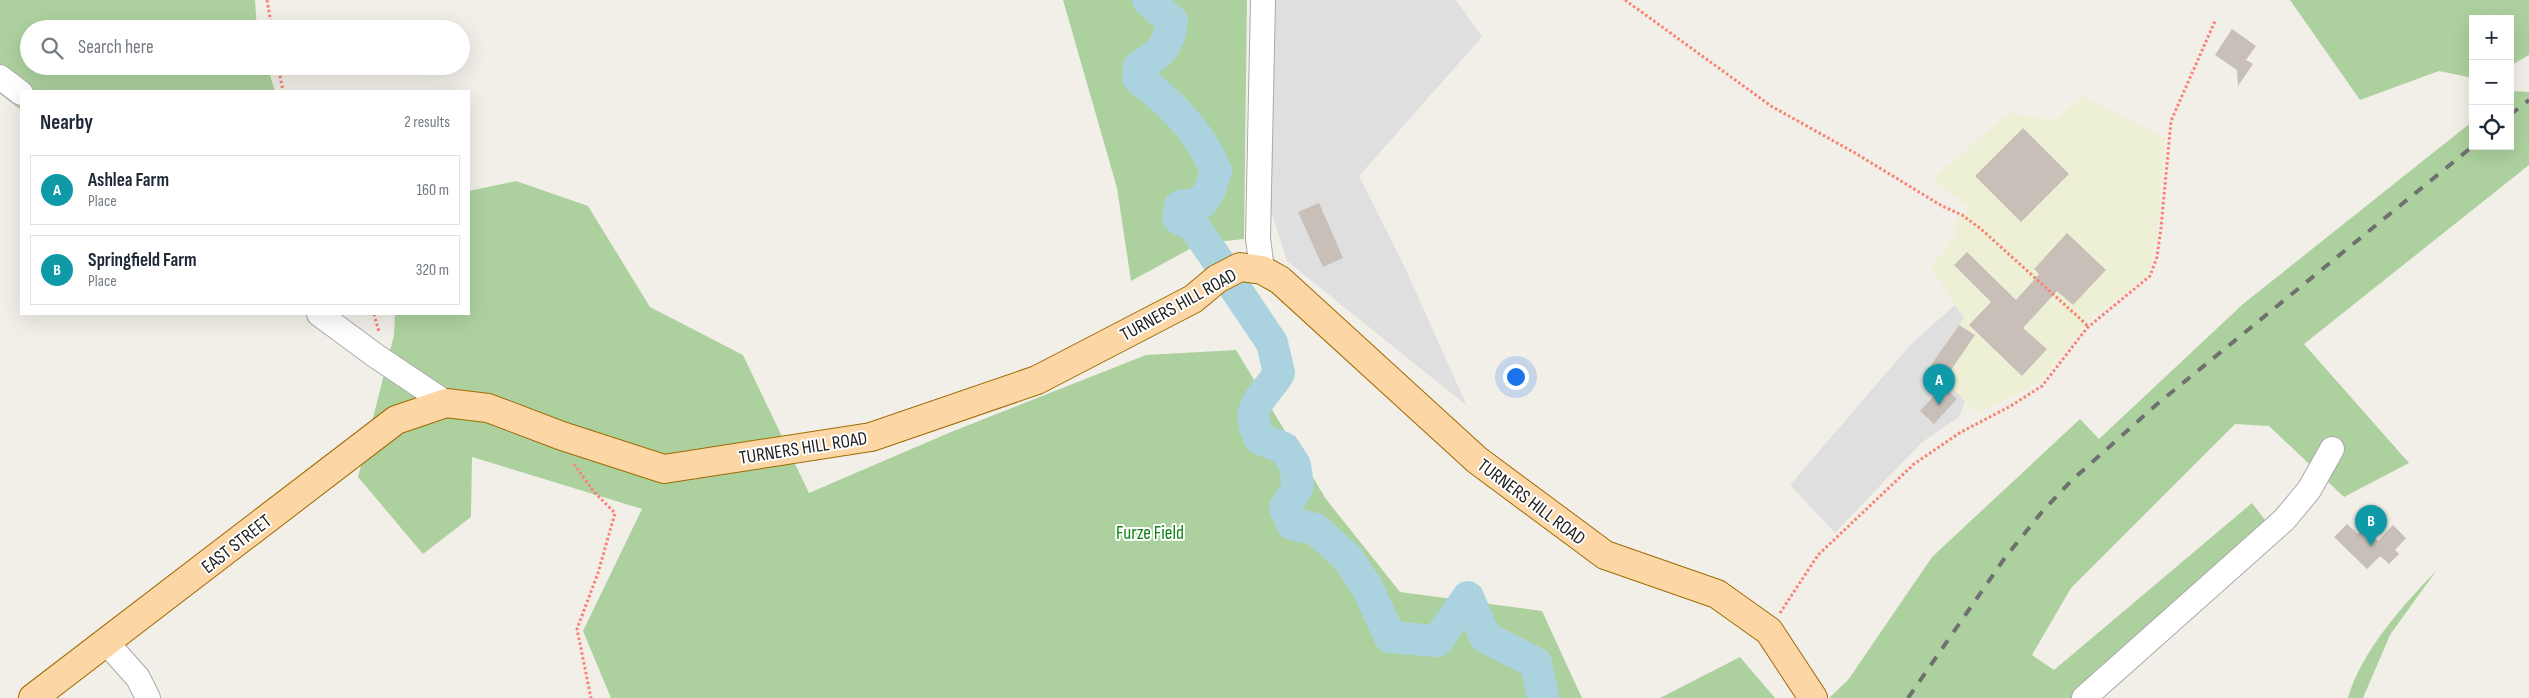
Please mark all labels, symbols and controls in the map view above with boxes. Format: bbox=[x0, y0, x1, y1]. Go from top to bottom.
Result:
map controls bbox=[2469, 15, 2514, 150]
button: + bbox=[2469, 15, 2514, 60]
search box bbox=[20, 20, 470, 75]
icon: search bbox=[38, 34, 66, 62]
text: Search here bbox=[78, 36, 154, 59]
button: − bbox=[2469, 60, 2514, 105]
button: locate bbox=[2469, 105, 2514, 150]
text: Nearby bbox=[40, 110, 93, 135]
text: 2 results bbox=[404, 113, 450, 132]
text: Ashlea Farm bbox=[88, 169, 169, 192]
text: A bbox=[53, 181, 61, 200]
text: 160 m bbox=[416, 181, 449, 200]
text: Place bbox=[88, 192, 117, 211]
text: Springfield Farm bbox=[88, 249, 197, 272]
text: B bbox=[53, 261, 61, 280]
text: 320 m bbox=[416, 261, 449, 280]
street label: TURNERS HILL ROAD bbox=[1117, 264, 1241, 347]
text: Place bbox=[88, 272, 117, 291]
your location bbox=[1503, 364, 1529, 390]
pin: A bbox=[1923, 364, 1955, 405]
street label: TURNERS HILL ROAD bbox=[738, 427, 869, 470]
street label: TURNERS HILL ROAD bbox=[1473, 454, 1590, 550]
pin: B bbox=[2355, 505, 2387, 546]
street label: EAST STREET bbox=[197, 510, 277, 579]
park label: Furze Field bbox=[1116, 522, 1184, 545]

